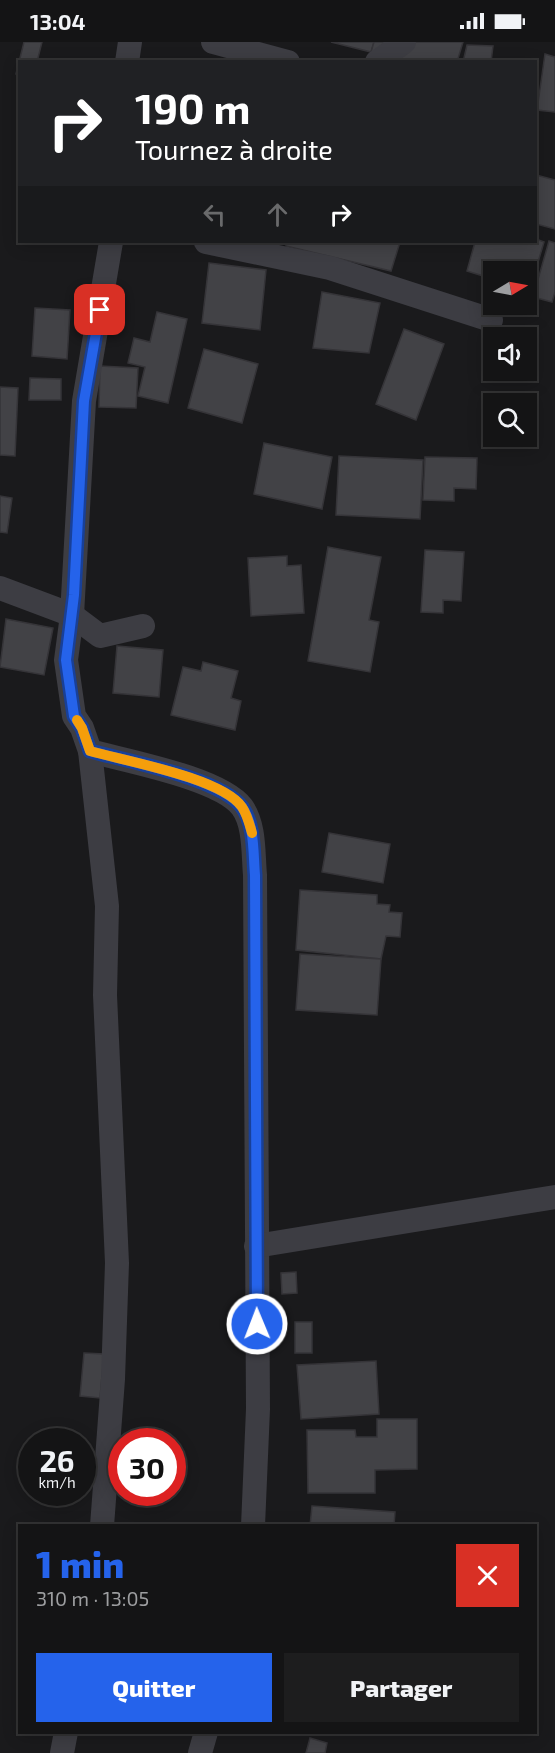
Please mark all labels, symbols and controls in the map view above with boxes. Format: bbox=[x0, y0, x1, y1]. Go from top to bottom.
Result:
text: 13:04 bbox=[30, 8, 86, 34]
text: 190 m bbox=[135, 82, 251, 132]
icon: right bbox=[36, 84, 114, 162]
text: Tournez à droite bbox=[135, 133, 333, 165]
icon: left bbox=[198, 198, 231, 231]
icon: ahead bbox=[261, 198, 294, 231]
icon: right bbox=[324, 198, 357, 231]
north arrow bbox=[483, 261, 537, 315]
map controls bbox=[483, 261, 537, 447]
pin bbox=[74, 284, 125, 335]
icon: arrive bbox=[83, 293, 116, 326]
button: sound bbox=[483, 327, 537, 381]
button: search bbox=[483, 393, 537, 447]
position arrow bbox=[225, 1292, 289, 1356]
speed limit sign: 30 bbox=[108, 1428, 186, 1506]
text: 26 bbox=[39, 1442, 75, 1478]
text: km/h bbox=[38, 1473, 76, 1491]
text: 1 min bbox=[36, 1542, 124, 1585]
button: close bbox=[456, 1544, 519, 1607]
text: 310 m · 13:05 bbox=[36, 1586, 149, 1610]
button: Quitter bbox=[36, 1653, 272, 1722]
button: Partager bbox=[284, 1653, 519, 1722]

